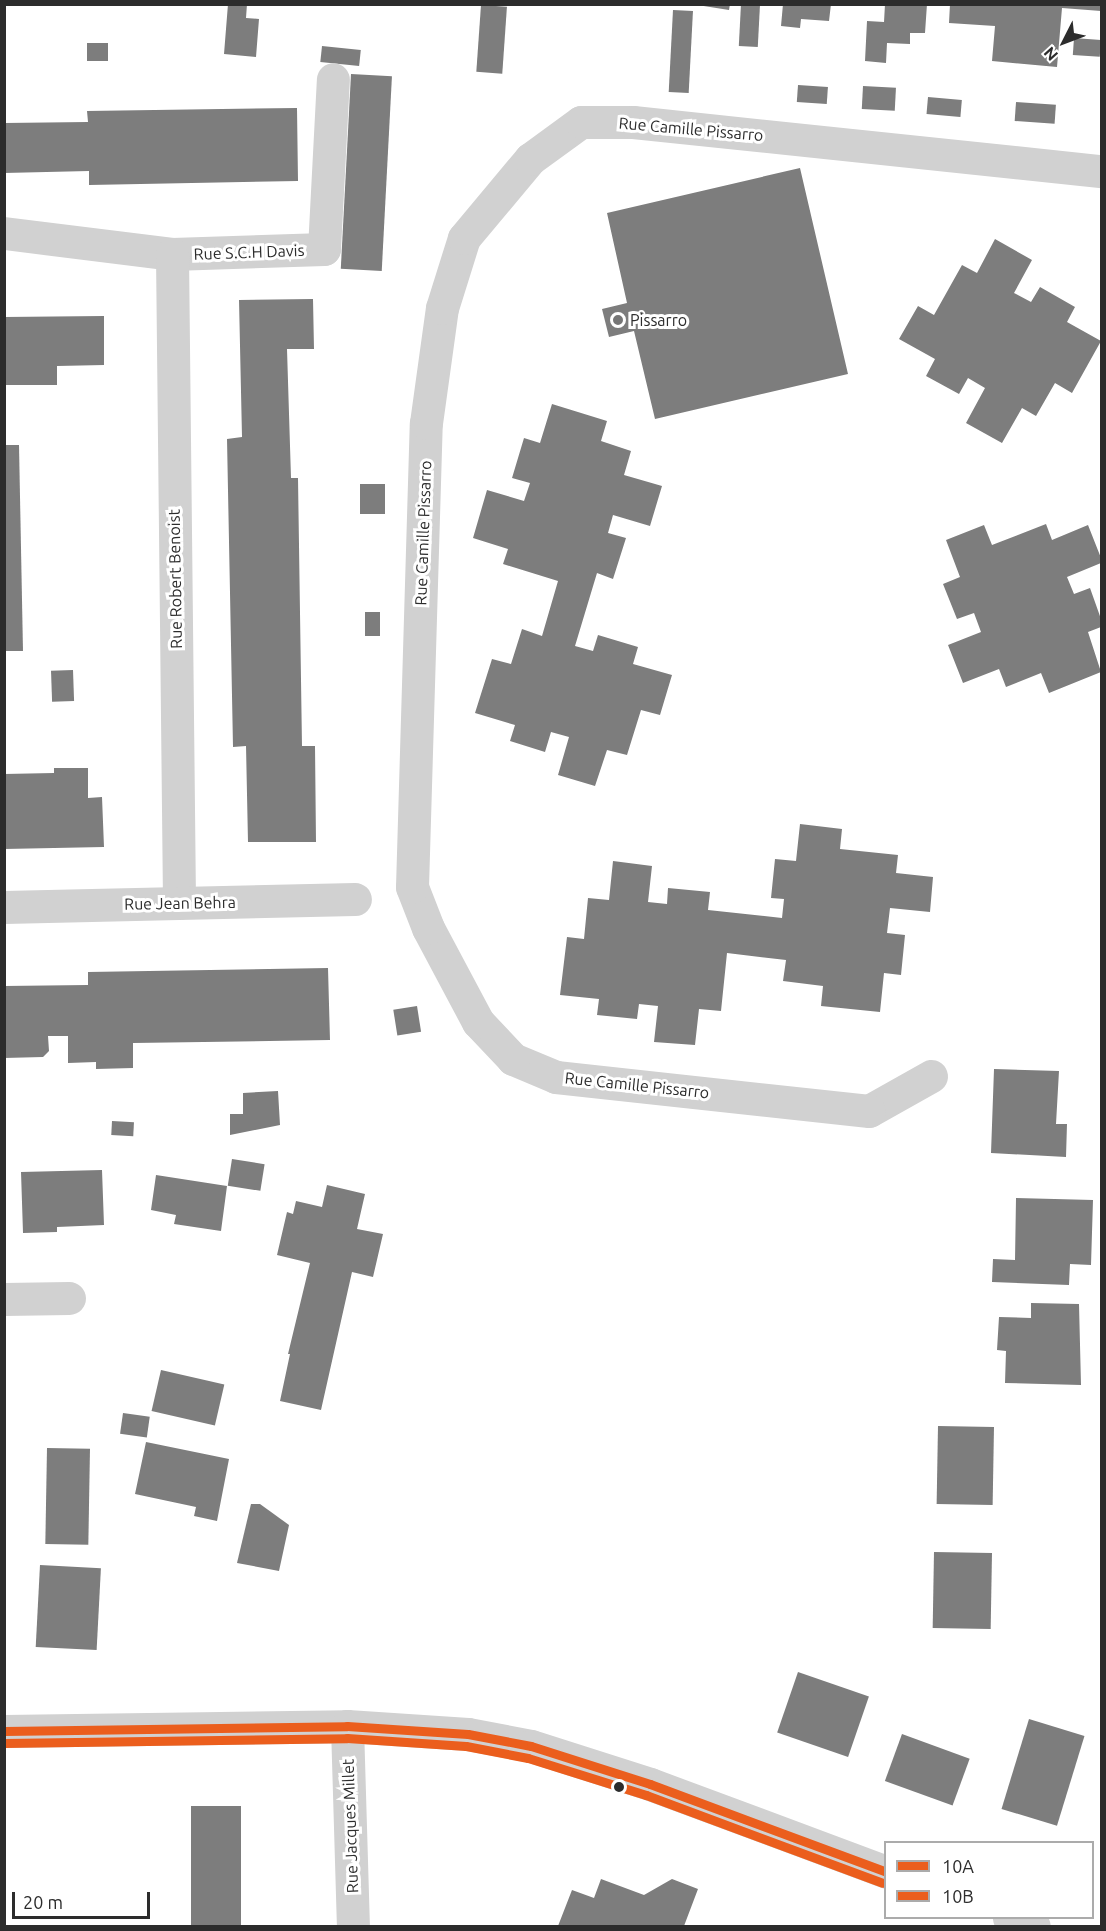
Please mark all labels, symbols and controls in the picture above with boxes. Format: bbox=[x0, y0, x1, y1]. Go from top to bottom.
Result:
north arrow bbox=[1034, 12, 1094, 72]
text: N bbox=[1040, 44, 1061, 65]
street label: Rue Camille Pissarro bbox=[618, 113, 764, 145]
street label: Rue S.C.H Davis bbox=[193, 240, 305, 264]
place label: Pissarro bbox=[630, 310, 687, 330]
marker: Pissarro bbox=[611, 313, 625, 327]
street label: Rue Camille Pissarro bbox=[411, 460, 435, 606]
street label: Rue Robert Benoist bbox=[164, 509, 186, 649]
street label: Rue Jean Behra bbox=[124, 892, 236, 914]
street label: Rue Camille Pissarro bbox=[564, 1068, 710, 1102]
street label: Rue Jacques Millet bbox=[338, 1759, 362, 1893]
unlabelled marker bbox=[613, 1781, 625, 1793]
legend bbox=[884, 1841, 1094, 1919]
text: 10A bbox=[942, 1856, 974, 1876]
scale bar bbox=[15, 1880, 153, 1918]
text: 10B bbox=[942, 1886, 974, 1906]
text: 20 m bbox=[23, 1892, 63, 1912]

